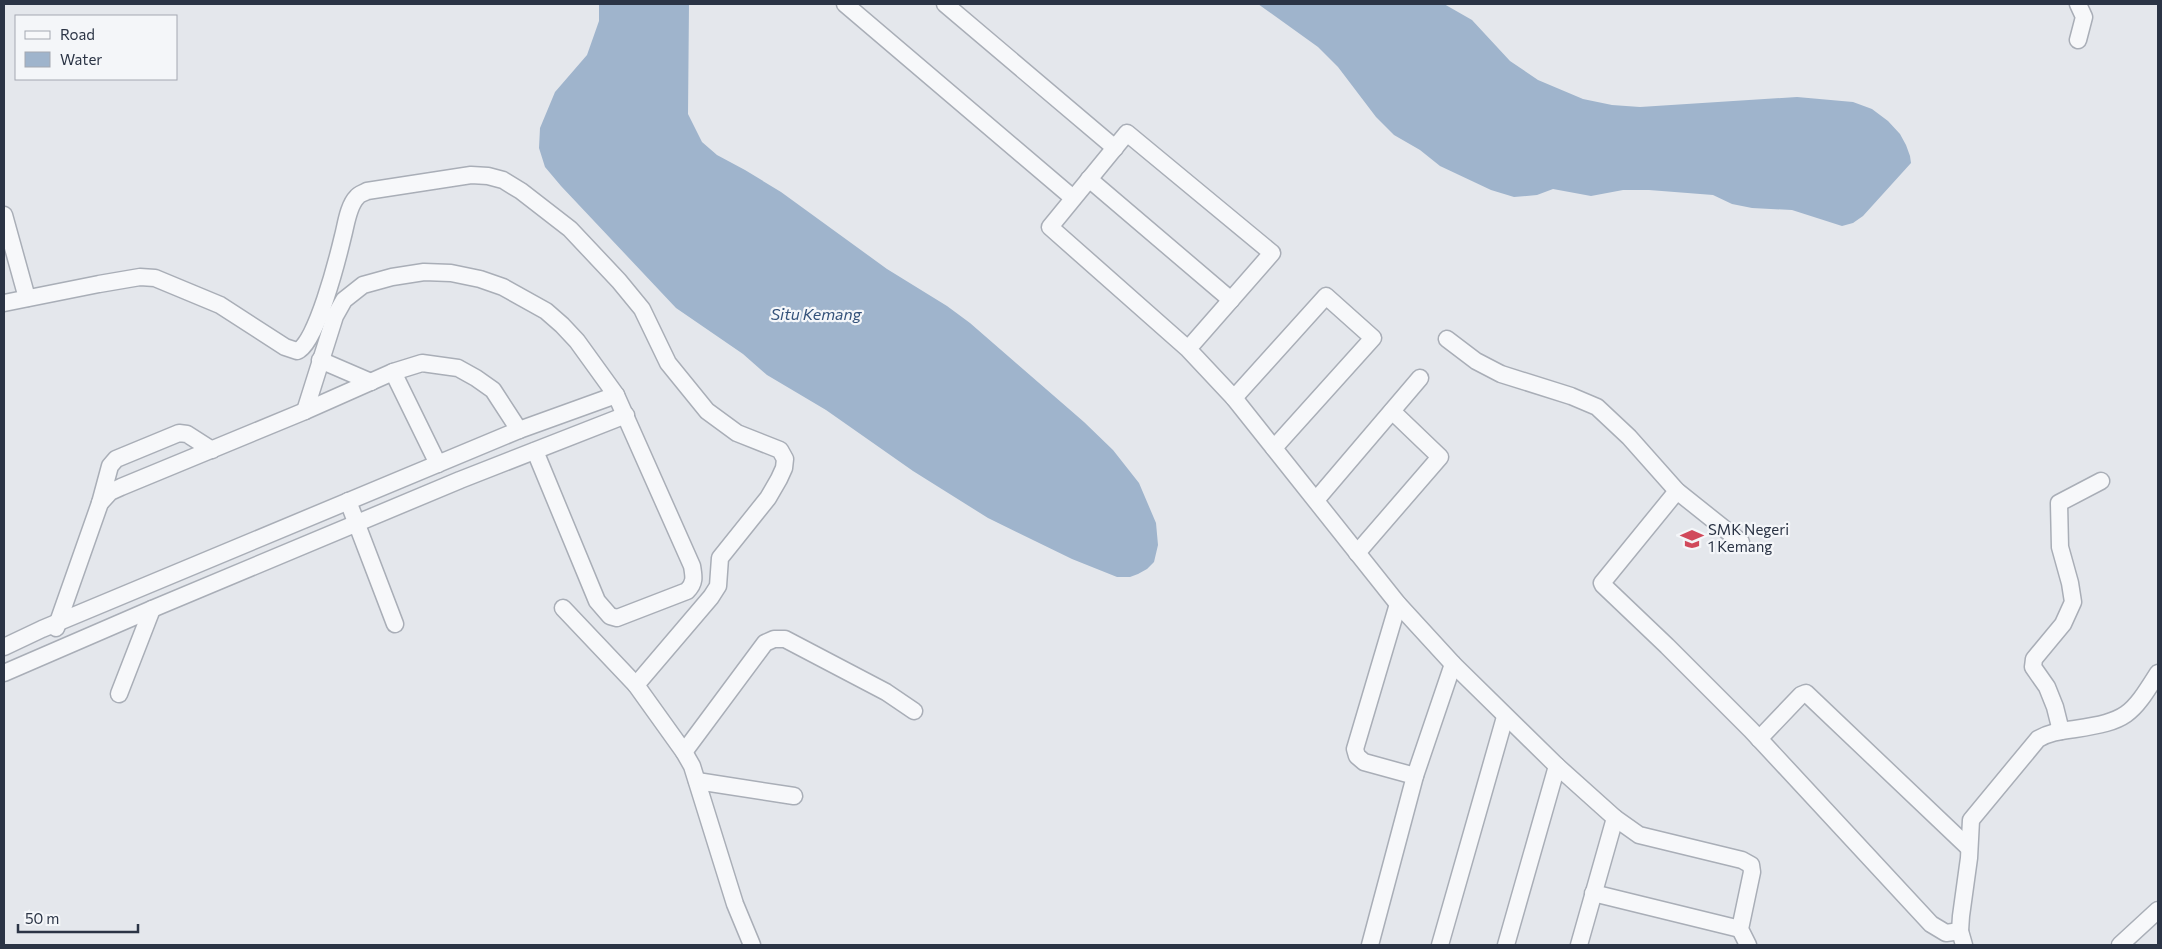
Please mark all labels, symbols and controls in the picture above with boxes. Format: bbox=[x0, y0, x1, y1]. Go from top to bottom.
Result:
legend bbox=[15, 15, 178, 80]
text: Road bbox=[60, 25, 95, 43]
text: Water bbox=[60, 50, 102, 68]
water label: Situ Kemang bbox=[771, 304, 863, 323]
place label: SMK Negeri 1 Kemang bbox=[1708, 520, 1789, 555]
school or university icon: SMK Negeri 1 Kemang bbox=[1679, 526, 1705, 552]
scale bar bbox=[18, 902, 138, 934]
text: 50 m bbox=[25, 909, 59, 927]

